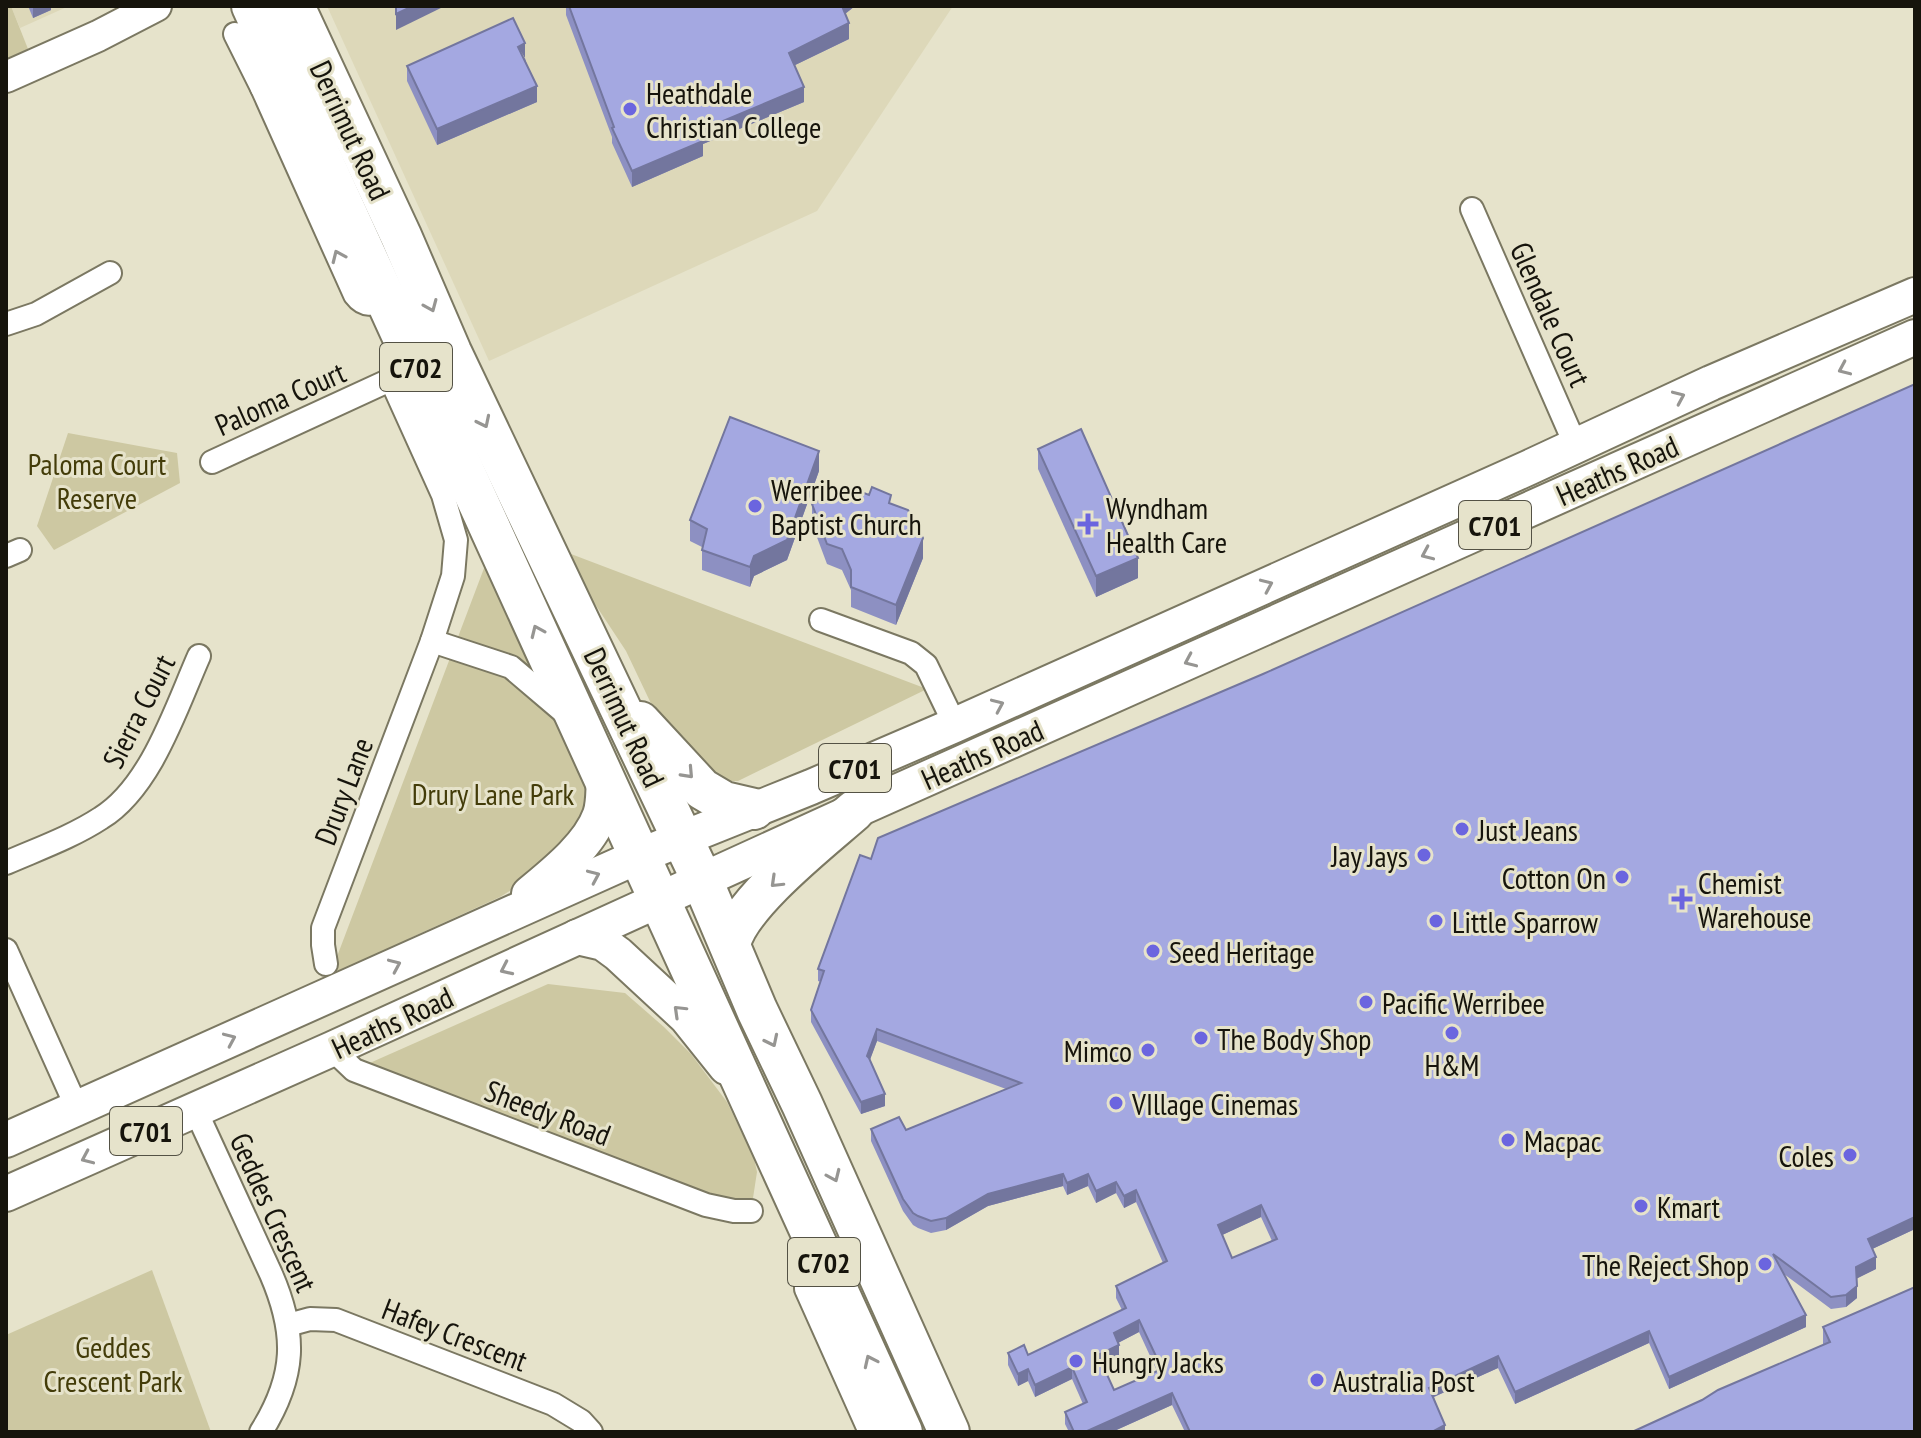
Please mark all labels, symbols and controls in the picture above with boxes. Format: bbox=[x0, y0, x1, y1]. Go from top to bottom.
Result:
street label: Derrimut Road bbox=[302, 54, 400, 206]
place label: Heathdale Christian College bbox=[646, 73, 821, 146]
marker: Heathdale Christian College bbox=[621, 100, 639, 118]
street label: Glendale Court bbox=[1502, 236, 1600, 393]
one-way arrow bbox=[331, 250, 347, 264]
one-way arrow bbox=[422, 298, 438, 312]
road number: C702 bbox=[380, 343, 452, 391]
street label: Paloma Court bbox=[209, 352, 352, 444]
one-way arrow bbox=[1838, 359, 1852, 375]
one-way arrow bbox=[1671, 391, 1685, 407]
one-way arrow bbox=[474, 414, 490, 428]
street label: Heaths Road bbox=[1550, 426, 1684, 514]
park label: Paloma Court Reserve bbox=[28, 444, 167, 517]
place label: Werribee Baptist Church bbox=[771, 470, 922, 543]
place label: Wyndham Health Care bbox=[1106, 488, 1227, 561]
marker: Werribee Baptist Church bbox=[746, 497, 764, 515]
road number: C701 bbox=[1459, 501, 1531, 549]
marker: Wyndham Health Care bbox=[1077, 513, 1099, 535]
one-way arrow bbox=[1421, 545, 1436, 561]
one-way arrow bbox=[1258, 578, 1273, 594]
one-way arrow bbox=[530, 625, 546, 639]
street label: Derrimut Road bbox=[576, 641, 674, 793]
street label: Sierra Court bbox=[93, 647, 184, 774]
one-way arrow bbox=[1184, 651, 1198, 667]
one-way arrow bbox=[990, 699, 1005, 715]
street label: Heaths Road bbox=[915, 710, 1049, 798]
street label: Drury Lane bbox=[305, 732, 381, 850]
road number: C701 bbox=[819, 744, 891, 792]
one-way arrow bbox=[678, 764, 692, 779]
park label: Drury Lane Park bbox=[412, 774, 575, 813]
place label: Just Jeans bbox=[1477, 810, 1578, 849]
marker: Just Jeans bbox=[1453, 820, 1471, 838]
place label: Jay Jays bbox=[1330, 836, 1408, 875]
marker: Jay Jays bbox=[1415, 846, 1433, 864]
place label: Cotton On bbox=[1502, 858, 1606, 897]
place label: Chemist Warehouse bbox=[1698, 863, 1811, 936]
marker: Cotton On bbox=[1613, 868, 1631, 886]
one-way arrow bbox=[586, 870, 600, 886]
one-way arrow bbox=[771, 873, 785, 887]
marker: Chemist Warehouse bbox=[1673, 890, 1691, 908]
place label: Little Sparrow bbox=[1452, 902, 1598, 941]
marker: Little Sparrow bbox=[1427, 912, 1445, 930]
place label: Seed Heritage bbox=[1169, 932, 1315, 971]
marker: Seed Heritage bbox=[1144, 942, 1162, 960]
one-way arrow bbox=[387, 959, 401, 975]
one-way arrow bbox=[500, 959, 515, 975]
street label: Heaths Road bbox=[325, 977, 459, 1067]
place label: Pacific Werribee bbox=[1382, 983, 1545, 1022]
marker: Pacific Werribee bbox=[1357, 993, 1375, 1011]
one-way arrow bbox=[674, 1006, 688, 1020]
place label: The Body Shop bbox=[1217, 1019, 1371, 1058]
marker: H&M bbox=[1443, 1024, 1461, 1042]
marker: The Body Shop bbox=[1192, 1029, 1210, 1047]
place label: Mimco bbox=[1064, 1031, 1132, 1070]
one-way arrow bbox=[222, 1033, 237, 1049]
one-way arrow bbox=[762, 1033, 778, 1048]
marker: Mimco bbox=[1139, 1041, 1157, 1059]
place label: H&M bbox=[1425, 1045, 1479, 1084]
street label: Sheedy Road bbox=[480, 1070, 616, 1154]
place label: VIllage Cinemas bbox=[1131, 1084, 1298, 1123]
marker: VIllage Cinemas bbox=[1107, 1094, 1125, 1112]
road number: C701 bbox=[110, 1107, 182, 1155]
place label: Macpac bbox=[1524, 1121, 1602, 1160]
street label: Geddes Crescent bbox=[222, 1126, 327, 1298]
marker: Macpac bbox=[1499, 1131, 1517, 1149]
place label: Coles bbox=[1779, 1136, 1834, 1175]
marker: Coles bbox=[1841, 1146, 1859, 1164]
one-way arrow bbox=[80, 1148, 95, 1164]
one-way arrow bbox=[824, 1168, 840, 1182]
place label: Kmart bbox=[1657, 1187, 1721, 1226]
marker: Kmart bbox=[1632, 1197, 1650, 1215]
road number: C702 bbox=[788, 1238, 860, 1286]
place label: The Reject Shop bbox=[1582, 1245, 1749, 1284]
marker: The Reject Shop bbox=[1756, 1255, 1774, 1273]
street label: Hafey Crescent bbox=[377, 1289, 534, 1380]
park label: Geddes Crescent Park bbox=[43, 1327, 183, 1400]
place label: Hungry Jacks bbox=[1092, 1342, 1224, 1381]
marker: Hungry Jacks bbox=[1067, 1352, 1085, 1370]
one-way arrow bbox=[864, 1355, 880, 1369]
place label: Australia Post bbox=[1333, 1361, 1475, 1400]
marker: Australia Post bbox=[1308, 1371, 1326, 1389]

